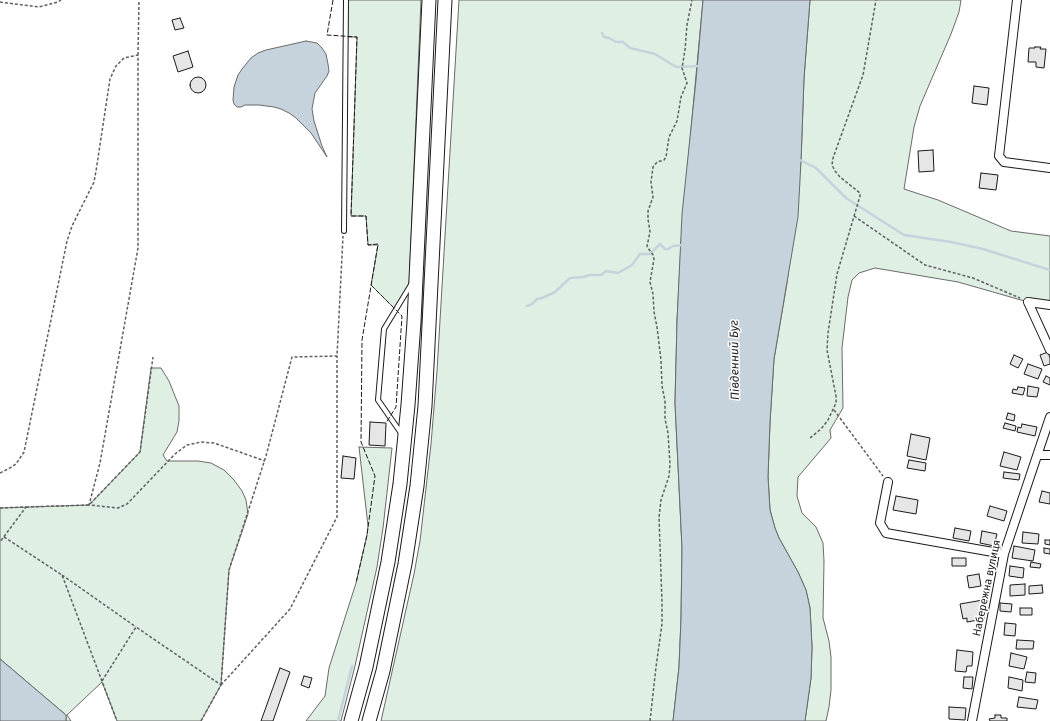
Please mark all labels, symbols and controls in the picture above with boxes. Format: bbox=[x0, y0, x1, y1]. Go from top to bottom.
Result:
water label: Південний Буг bbox=[727, 320, 743, 400]
street label: Набережна вулиця bbox=[970, 539, 1004, 637]

